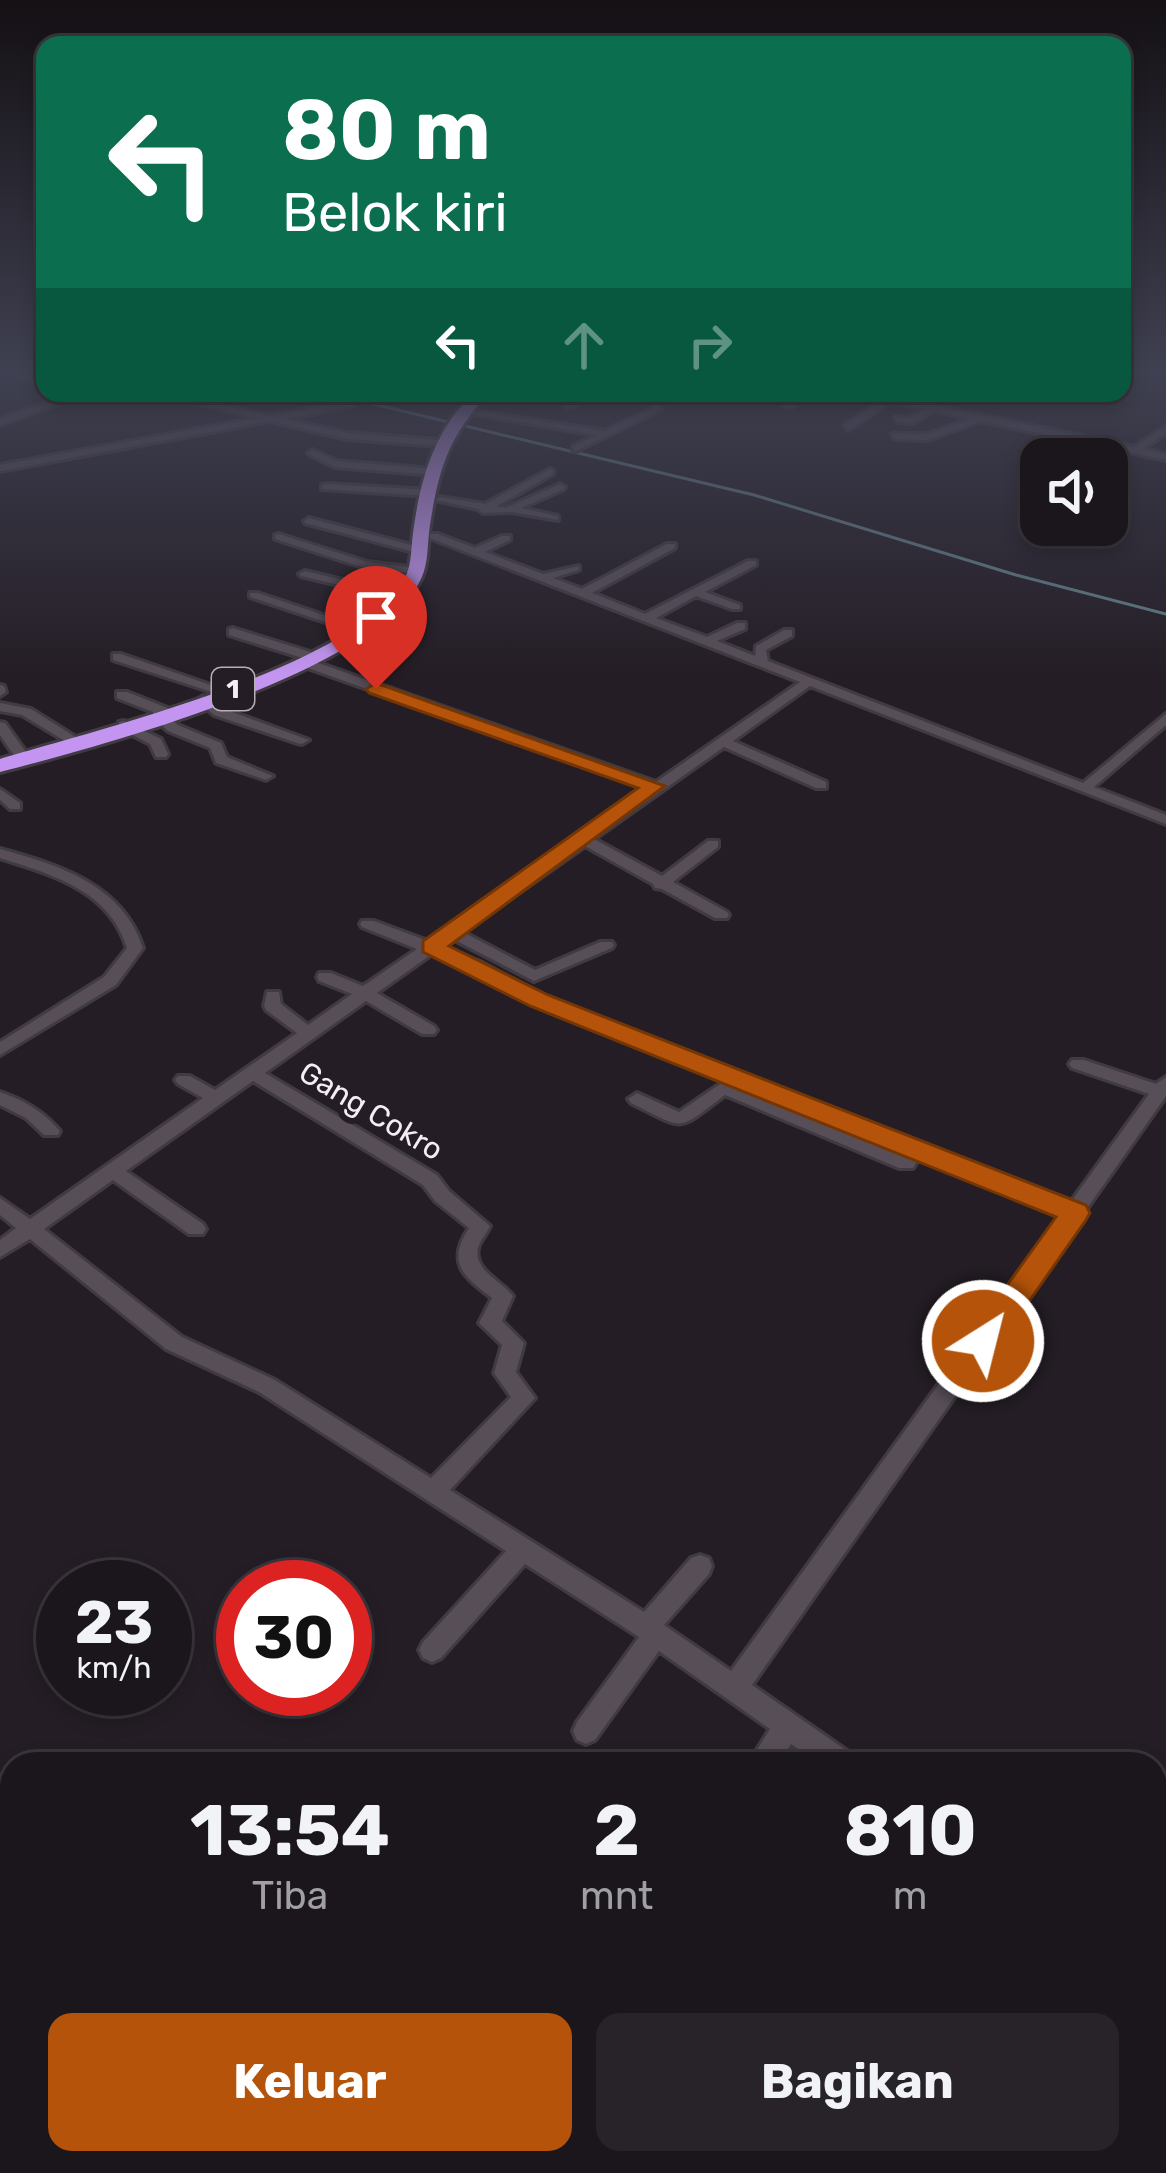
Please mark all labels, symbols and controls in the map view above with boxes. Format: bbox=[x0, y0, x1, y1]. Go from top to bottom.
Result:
text: 80 m bbox=[282, 80, 491, 180]
icon: left bbox=[84, 84, 240, 240]
text: Belok kiri bbox=[282, 181, 508, 245]
icon: left bbox=[425, 312, 491, 378]
icon: ahead bbox=[551, 312, 617, 378]
icon: right bbox=[677, 312, 743, 378]
map controls bbox=[1020, 438, 1128, 546]
button: sound bbox=[1020, 438, 1128, 546]
pin bbox=[325, 566, 427, 689]
icon: arrive bbox=[343, 584, 409, 650]
road number: 1 bbox=[212, 668, 254, 710]
street label: Gang Cokro bbox=[293, 1054, 449, 1168]
position arrow bbox=[920, 1278, 1046, 1404]
speed limit sign: 30 bbox=[216, 1560, 372, 1716]
text: 23 bbox=[75, 1587, 153, 1658]
text: km/h bbox=[77, 1650, 151, 1686]
text: 13:54 bbox=[190, 1788, 390, 1873]
text: 2 bbox=[593, 1788, 640, 1873]
text: 810 bbox=[843, 1788, 977, 1873]
text: Tiba bbox=[252, 1873, 328, 1919]
text: mnt bbox=[580, 1873, 653, 1919]
text: m bbox=[893, 1873, 928, 1919]
button: Keluar bbox=[48, 2013, 572, 2151]
button: Bagikan bbox=[596, 2013, 1119, 2151]

